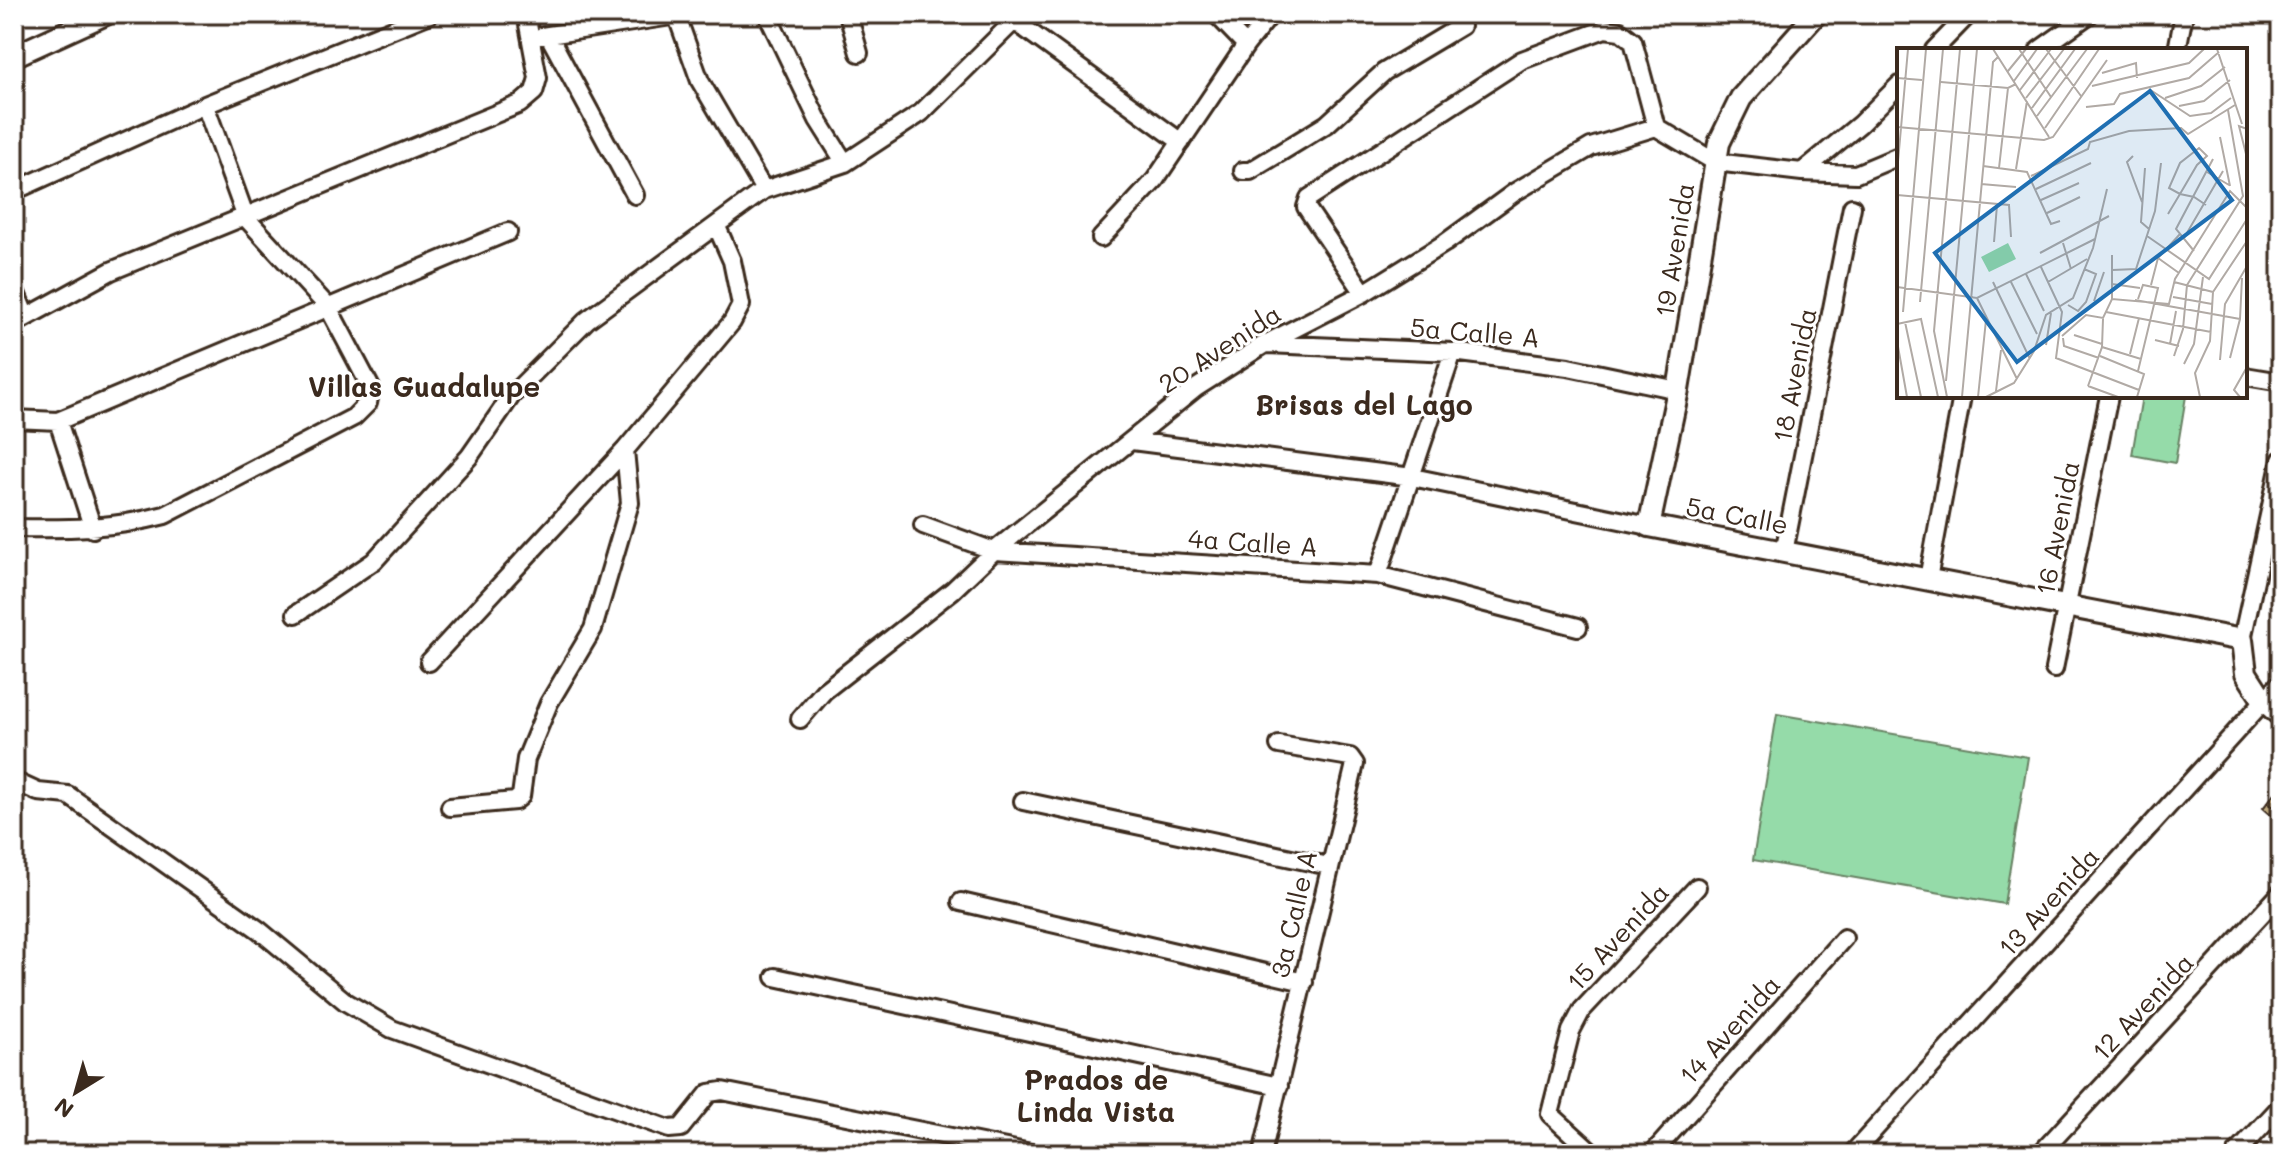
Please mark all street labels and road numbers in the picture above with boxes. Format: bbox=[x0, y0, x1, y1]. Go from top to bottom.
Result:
street label: 19 Avenida bbox=[1647, 180, 1701, 319]
street label: 20 Avenida bbox=[1152, 296, 1287, 400]
street label: 18 Avenida bbox=[1764, 305, 1824, 445]
street label: 5a Calle A bbox=[1409, 309, 1541, 355]
street label: 16 Avenida bbox=[2027, 458, 2087, 598]
street label: 5a Calle bbox=[1683, 488, 1791, 542]
street label: 4a Calle A bbox=[1187, 521, 1319, 563]
street label: 13 Avenida bbox=[1990, 840, 2106, 963]
street label: 3a Calle A bbox=[1262, 847, 1324, 981]
street label: 15 Avenida bbox=[1559, 875, 1676, 997]
street label: 12 Avenida bbox=[2084, 945, 2201, 1067]
street label: 14 Avenida bbox=[1671, 968, 1787, 1091]

